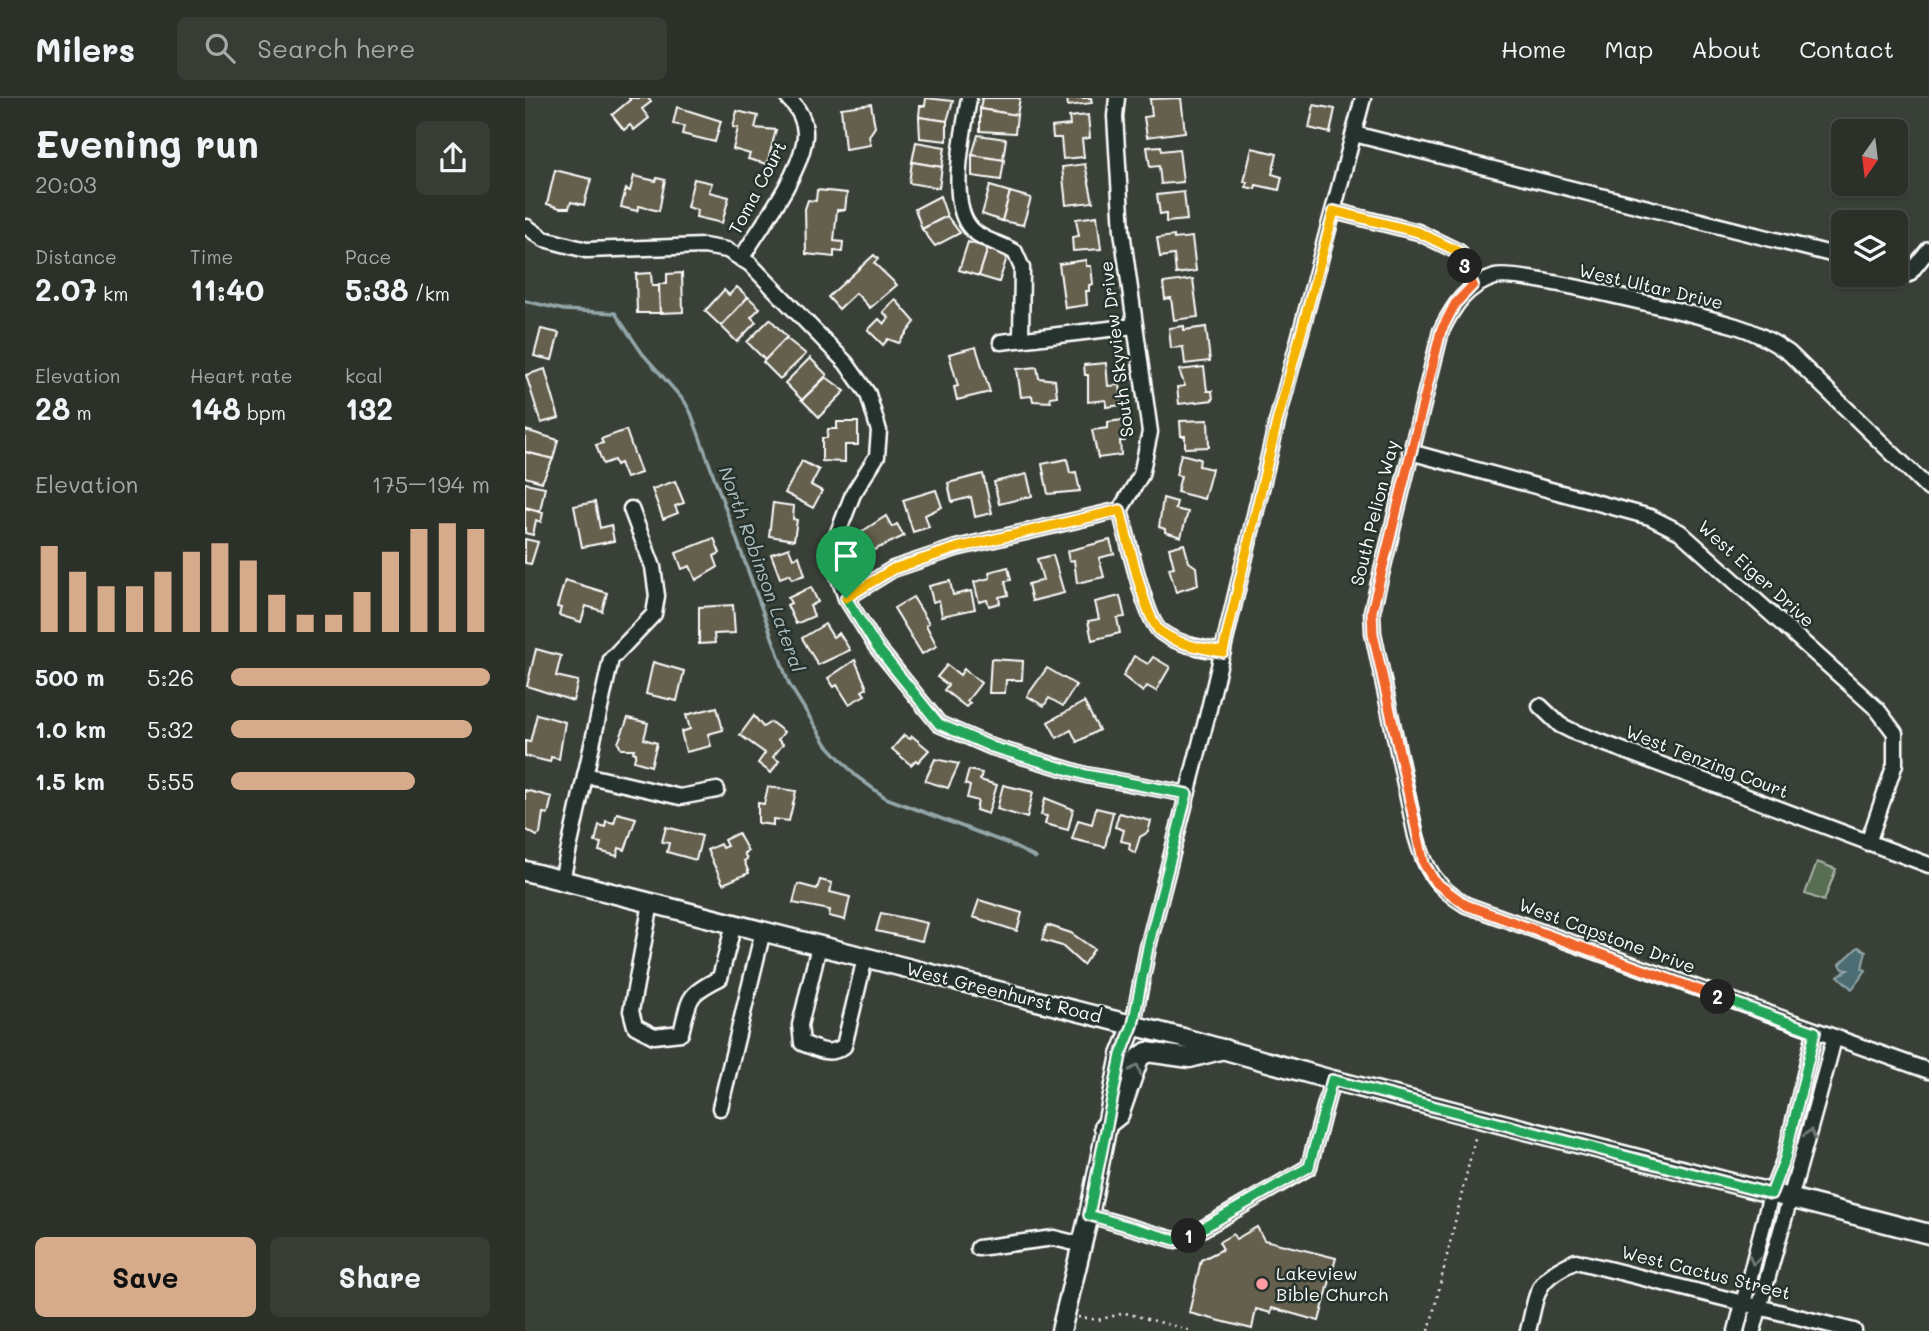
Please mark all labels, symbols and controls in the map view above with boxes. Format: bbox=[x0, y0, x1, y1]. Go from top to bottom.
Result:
search box bbox=[177, 17, 667, 80]
text: Milers bbox=[35, 27, 135, 70]
icon: search bbox=[201, 29, 239, 67]
text: Search here bbox=[257, 31, 415, 65]
text: Home bbox=[1501, 33, 1566, 64]
text: Map bbox=[1604, 33, 1653, 64]
text: About bbox=[1691, 33, 1761, 64]
text: Contact bbox=[1799, 33, 1894, 64]
text: Evening run bbox=[35, 118, 259, 168]
north arrow bbox=[1831, 119, 1907, 196]
map controls bbox=[1831, 119, 1908, 287]
button: share bbox=[416, 121, 490, 195]
street label: Toma Court bbox=[722, 137, 792, 238]
text: 20:03 bbox=[35, 169, 97, 199]
button: layers bbox=[1831, 210, 1908, 287]
text: Distance bbox=[35, 244, 117, 269]
text: Time bbox=[190, 244, 233, 269]
text: Pace bbox=[345, 244, 391, 269]
pin: 3 bbox=[1447, 248, 1483, 284]
text: 3 bbox=[1459, 253, 1470, 278]
street label: West Ultar Drive bbox=[1577, 258, 1726, 314]
street label: South Skyview Drive bbox=[1093, 260, 1139, 438]
text: 2.07 bbox=[35, 269, 97, 309]
text: 11:40 bbox=[190, 269, 264, 309]
text: 5:38 bbox=[345, 269, 409, 309]
text: km bbox=[97, 281, 128, 306]
text: /km bbox=[409, 281, 450, 306]
text: Elevation bbox=[35, 363, 120, 388]
text: Heart rate bbox=[190, 363, 293, 388]
text: kcal bbox=[345, 363, 383, 388]
text: 28 bbox=[35, 388, 70, 428]
text: 148 bbox=[190, 388, 241, 428]
text: 132 bbox=[345, 388, 393, 428]
text: m bbox=[70, 400, 92, 425]
text: bpm bbox=[241, 400, 286, 425]
street label: South Pelion Way bbox=[1344, 437, 1404, 588]
water label: North Robinson Lateral bbox=[714, 463, 811, 675]
text: Elevation bbox=[35, 469, 138, 499]
text: 175–194 m bbox=[372, 469, 490, 499]
street label: West Eiger Drive bbox=[1693, 514, 1820, 632]
pin bbox=[816, 526, 876, 598]
icon: arrive bbox=[827, 537, 865, 575]
text: 500 m bbox=[35, 662, 105, 692]
text: 5:26 bbox=[147, 662, 194, 692]
text: 1.0 km bbox=[35, 714, 106, 744]
text: 5:32 bbox=[147, 714, 194, 744]
street label: West Tenzing Court bbox=[1623, 719, 1792, 803]
text: 1.5 km bbox=[35, 766, 105, 796]
text: 5:55 bbox=[147, 766, 194, 796]
street label: West Capstone Drive bbox=[1516, 892, 1699, 978]
street label: West Greenhurst Road bbox=[904, 956, 1104, 1028]
pin: 2 bbox=[1701, 979, 1735, 1014]
text: 2 bbox=[1712, 984, 1723, 1009]
one-way arrow bbox=[1128, 1063, 1142, 1075]
one-way arrow bbox=[1802, 1128, 1816, 1140]
pin: 1 bbox=[1171, 1218, 1207, 1254]
text: 1 bbox=[1184, 1223, 1193, 1248]
button: Save bbox=[35, 1237, 256, 1317]
button: Share bbox=[270, 1237, 490, 1317]
street label: West Cactus Street bbox=[1619, 1239, 1793, 1305]
one-way arrow bbox=[1748, 1254, 1762, 1266]
place label: Lakeview Bible Church bbox=[1276, 1261, 1388, 1306]
marker: Lakeview Bible Church bbox=[1254, 1276, 1270, 1292]

